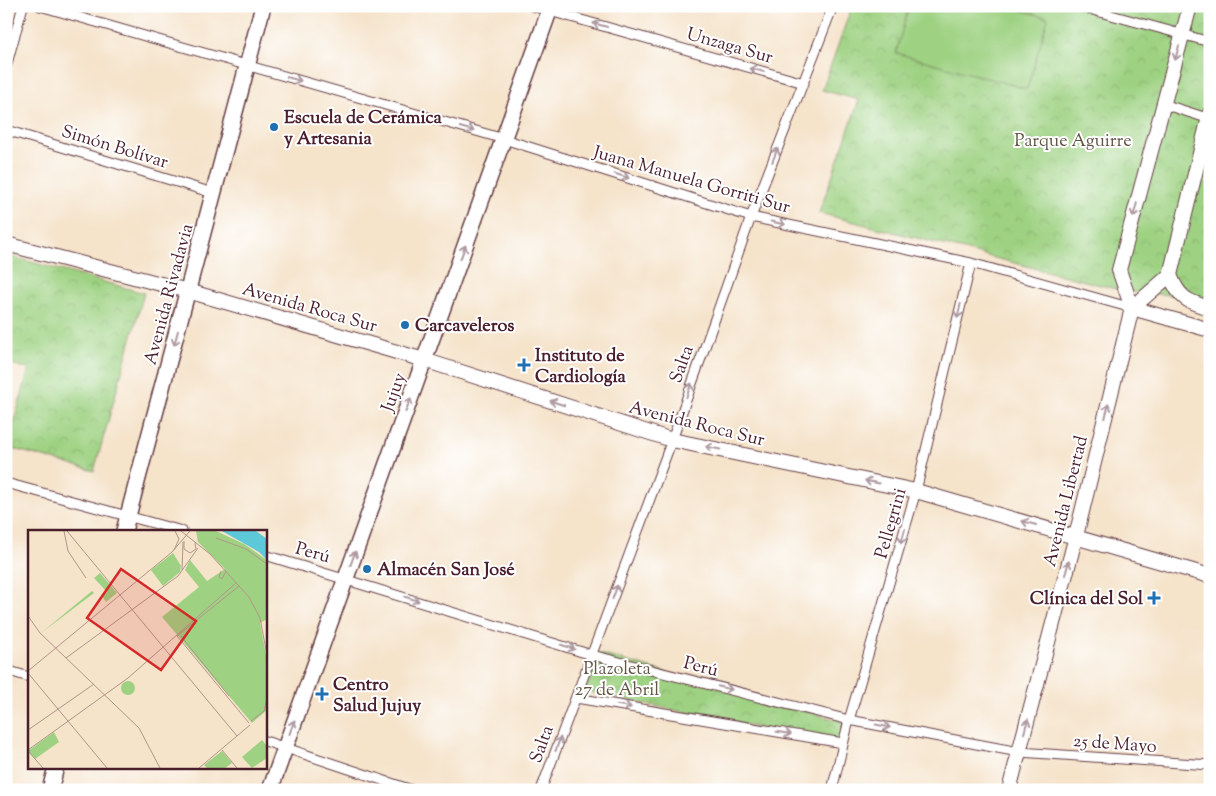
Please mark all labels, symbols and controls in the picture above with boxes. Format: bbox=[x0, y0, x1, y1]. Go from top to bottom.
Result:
one-way arrow bbox=[593, 20, 609, 30]
street label: Unzaga Sur bbox=[683, 22, 776, 72]
one-way arrow bbox=[1172, 45, 1181, 61]
one-way arrow bbox=[749, 64, 765, 74]
one-way arrow bbox=[285, 75, 301, 85]
place label: Escuela de Cerámica y Artesania bbox=[284, 106, 443, 153]
street label: Simón Bolívar bbox=[58, 119, 171, 177]
marker: Escuela de Cerámica y Artesania bbox=[268, 121, 280, 133]
one-way arrow bbox=[458, 124, 474, 134]
park label: Parque Aguirre bbox=[1014, 129, 1132, 155]
street label: Juana Manuela Gorriti Sur bbox=[589, 140, 793, 222]
one-way arrow bbox=[771, 148, 780, 163]
one-way arrow bbox=[614, 172, 630, 182]
one-way arrow bbox=[1130, 202, 1139, 218]
one-way arrow bbox=[769, 218, 785, 228]
street label: Avenida Rivadavia bbox=[139, 221, 201, 368]
one-way arrow bbox=[459, 245, 468, 260]
street label: Avenida Roca Sur bbox=[239, 277, 380, 341]
one-way arrow bbox=[954, 302, 963, 318]
place label: Carcaveleros bbox=[415, 314, 514, 340]
marker: Carcaveleros bbox=[399, 319, 411, 331]
one-way arrow bbox=[170, 330, 180, 346]
street label: Salta bbox=[664, 342, 702, 387]
place label: Instituto de Cardiología bbox=[535, 344, 627, 391]
marker: Instituto de Cardiología bbox=[517, 358, 531, 372]
street label: Jujuy bbox=[375, 369, 414, 417]
one-way arrow bbox=[685, 383, 694, 398]
street label: Avenida Roca Sur bbox=[626, 395, 767, 454]
one-way arrow bbox=[404, 398, 413, 413]
one-way arrow bbox=[550, 398, 565, 407]
one-way arrow bbox=[1103, 403, 1112, 419]
street label: Avenida Libertad bbox=[1038, 433, 1096, 570]
one-way arrow bbox=[705, 443, 721, 453]
one-way arrow bbox=[864, 476, 880, 486]
street label: Pellegrini bbox=[869, 485, 914, 562]
one-way arrow bbox=[1021, 518, 1037, 527]
one-way arrow bbox=[898, 528, 908, 544]
inset map bbox=[28, 530, 266, 768]
street label: Perú bbox=[292, 537, 333, 571]
one-way arrow bbox=[349, 551, 358, 566]
place label: Almacén San José bbox=[377, 558, 515, 584]
one-way arrow bbox=[1063, 561, 1073, 577]
marker: Almacén San José bbox=[361, 563, 373, 575]
one-way arrow bbox=[611, 585, 620, 600]
place label: Clínica del Sol bbox=[1030, 587, 1144, 613]
marker: Clínica del Sol bbox=[1147, 591, 1161, 605]
one-way arrow bbox=[404, 595, 420, 605]
one-way arrow bbox=[559, 643, 575, 653]
street label: Perú bbox=[680, 651, 721, 685]
park label: Plazoleta 27 de Abril bbox=[575, 657, 659, 704]
place label: Centro Salud Jujuy bbox=[333, 673, 421, 720]
one-way arrow bbox=[716, 684, 732, 693]
marker: Centro Salud Jujuy bbox=[315, 687, 329, 701]
one-way arrow bbox=[615, 701, 631, 711]
one-way arrow bbox=[1022, 718, 1031, 734]
one-way arrow bbox=[288, 720, 297, 735]
street label: Salta bbox=[524, 722, 562, 767]
one-way arrow bbox=[874, 722, 890, 731]
one-way arrow bbox=[776, 728, 792, 738]
street label: 25 de Mayo bbox=[1072, 729, 1158, 761]
one-way arrow bbox=[554, 737, 563, 752]

